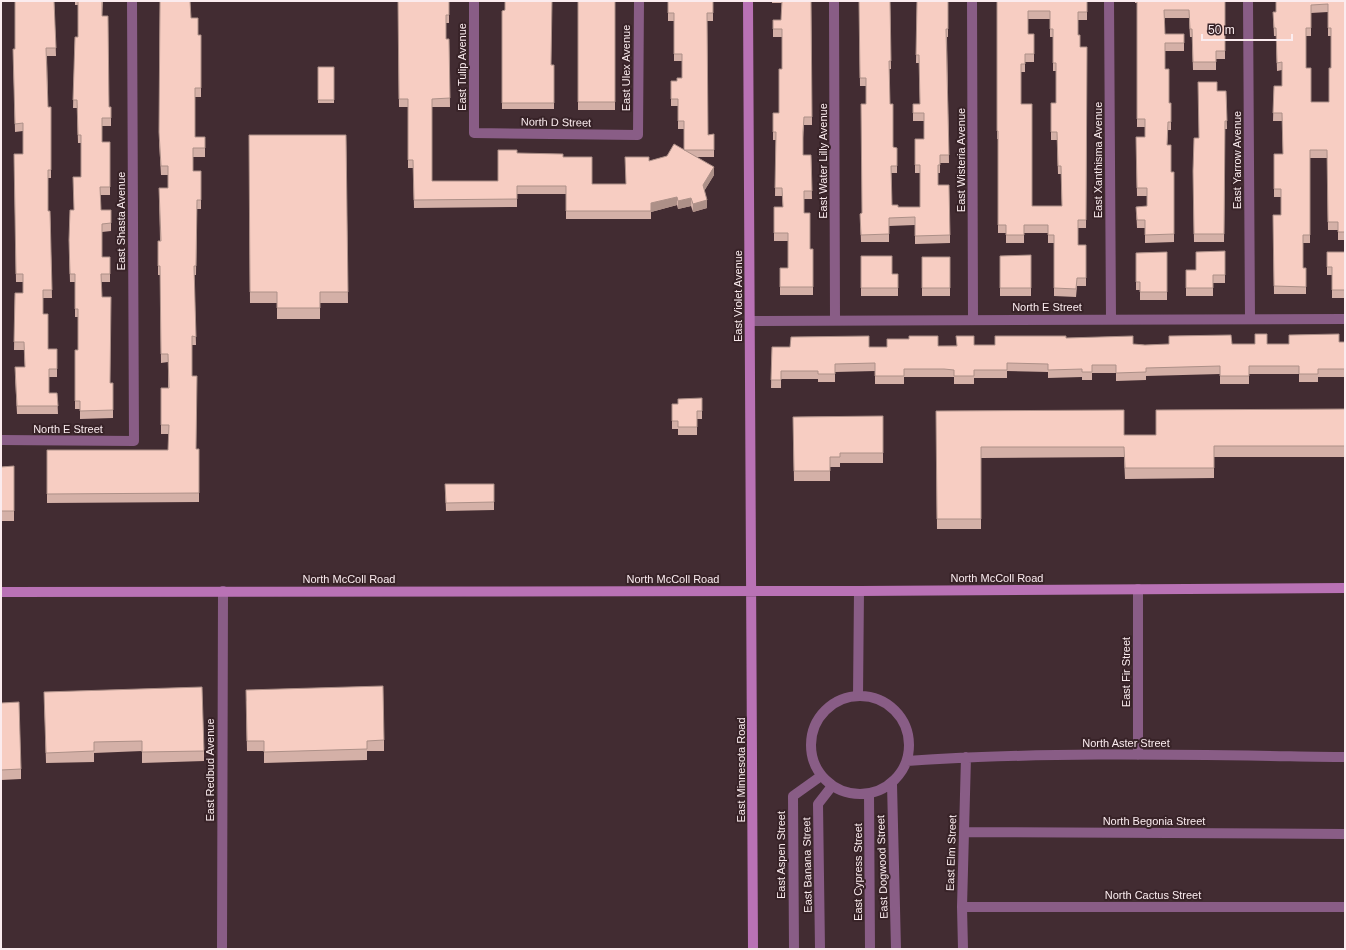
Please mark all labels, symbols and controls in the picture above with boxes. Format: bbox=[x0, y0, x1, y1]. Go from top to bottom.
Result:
scale bar bbox=[1202, 16, 1292, 42]
street label: East Tulip Avenue bbox=[456, 23, 468, 111]
text: 50 m bbox=[1208, 23, 1235, 37]
street label: East Ulex Avenue bbox=[620, 25, 632, 111]
street label: East Xanthisma Avenue bbox=[1092, 102, 1104, 218]
street label: East Water Lilly Avenue bbox=[817, 103, 829, 219]
street label: East Wisteria Avenue bbox=[955, 108, 967, 212]
street label: East Yarrow Avenue bbox=[1231, 111, 1243, 209]
street label: North D Street bbox=[521, 115, 591, 129]
street label: East Shasta Avenue bbox=[115, 172, 127, 270]
street label: East Violet Avenue bbox=[732, 250, 744, 342]
street label: North E Street bbox=[1012, 301, 1082, 313]
street label: North E Street bbox=[33, 423, 103, 435]
street label: North McColl Road bbox=[951, 572, 1043, 584]
street label: North McColl Road bbox=[303, 573, 395, 585]
street label: North McColl Road bbox=[627, 573, 719, 585]
street label: East Fir Street bbox=[1120, 637, 1132, 707]
street label: East Minnesota Road bbox=[735, 717, 747, 823]
street label: East Redbud Avenue bbox=[204, 718, 216, 822]
street label: North Aster Street bbox=[1082, 737, 1170, 749]
street label: East Aspen Street bbox=[775, 811, 787, 899]
street label: East Dogwood Street bbox=[874, 815, 890, 919]
street label: East Elm Street bbox=[944, 815, 958, 891]
street label: North Begonia Street bbox=[1103, 815, 1205, 827]
street label: East Banana Street bbox=[800, 817, 814, 913]
street label: East Cypress Street bbox=[852, 823, 864, 921]
street label: North Cactus Street bbox=[1105, 889, 1201, 901]

